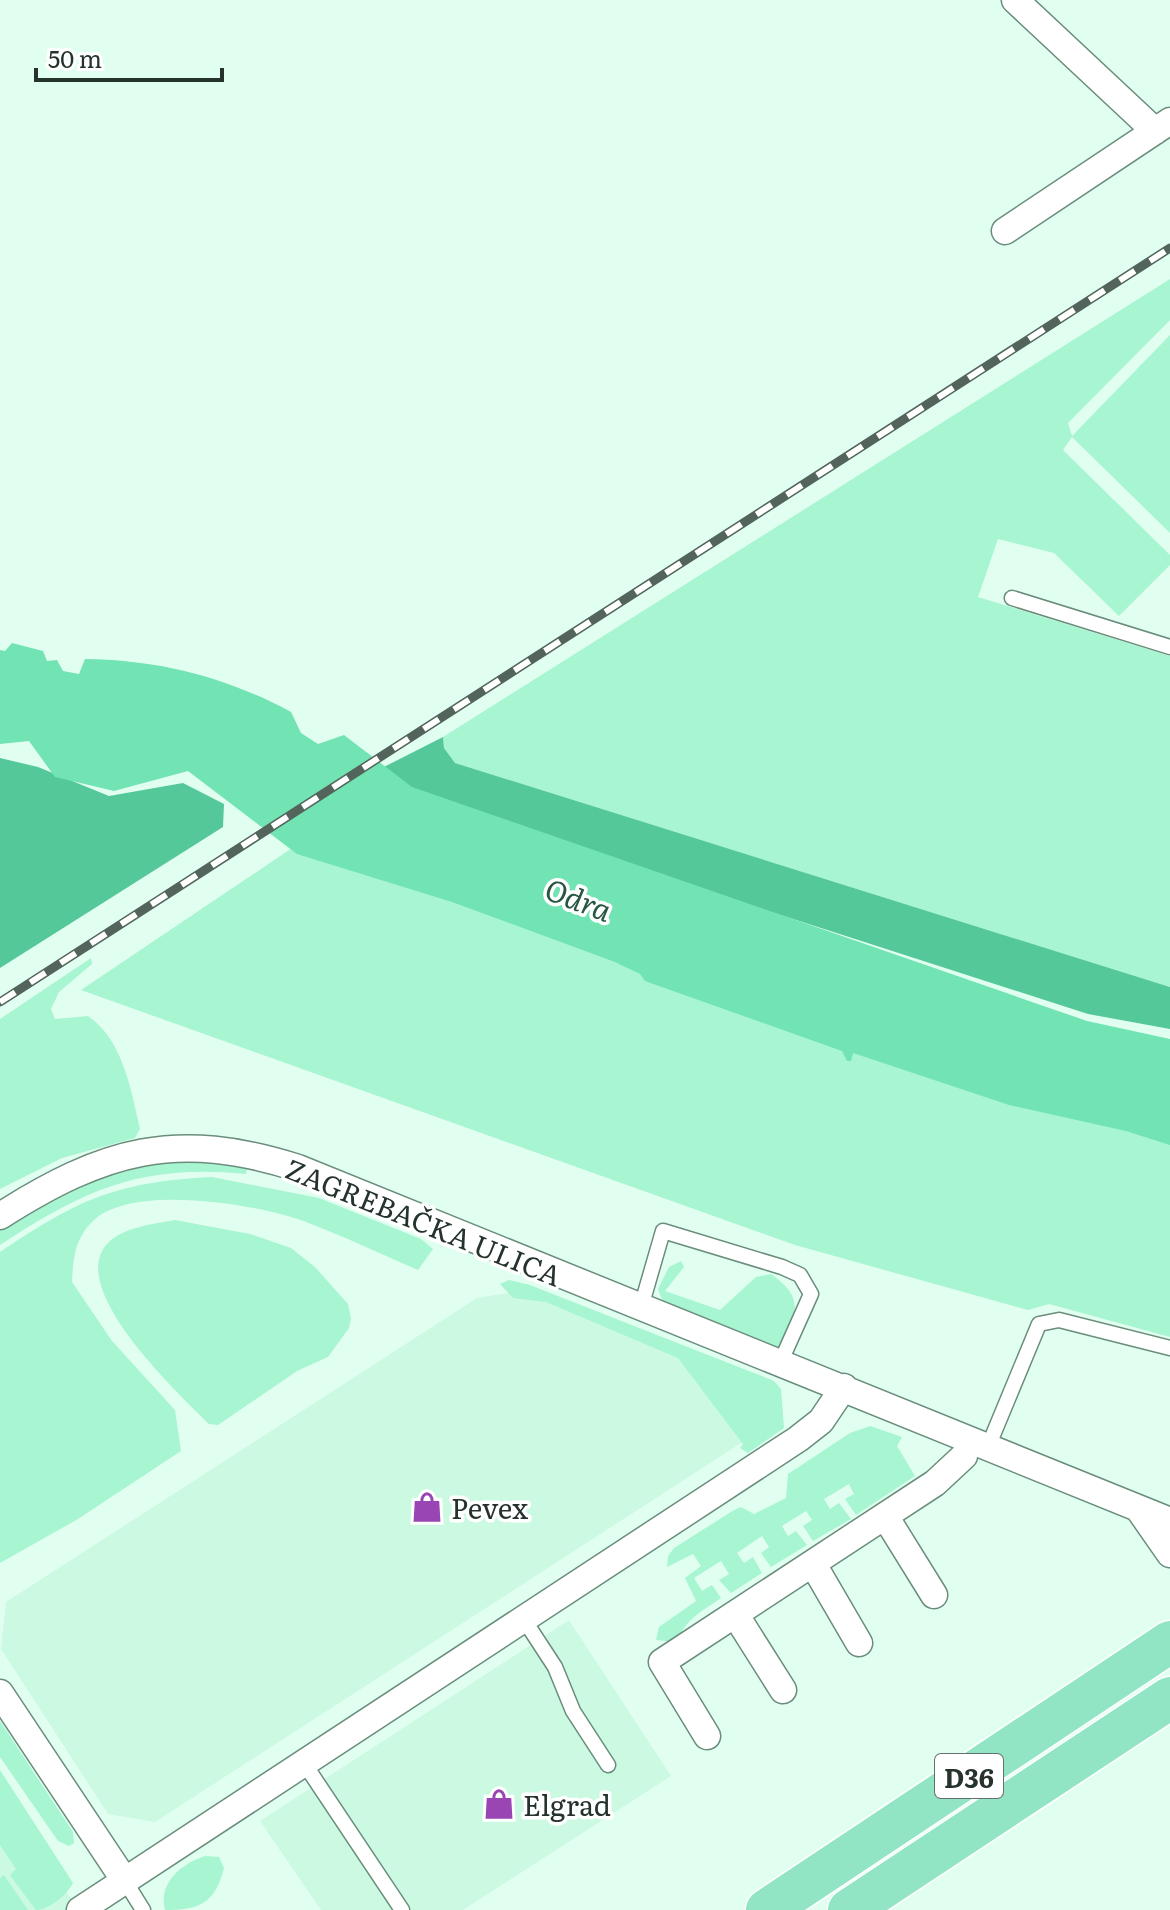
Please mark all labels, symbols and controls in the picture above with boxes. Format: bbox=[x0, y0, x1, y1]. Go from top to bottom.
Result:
scale bar bbox=[36, 32, 222, 82]
text: 50 m bbox=[48, 40, 102, 75]
water label: Odra bbox=[539, 865, 619, 931]
street label: ZAGREBAČKA ULICA bbox=[280, 1146, 569, 1296]
place label: Pevex bbox=[451, 1486, 528, 1528]
shop icon: Pevex bbox=[410, 1490, 444, 1524]
road number: D36 bbox=[935, 1754, 1003, 1798]
place label: Elgrad bbox=[523, 1783, 611, 1825]
shop icon: Elgrad bbox=[482, 1787, 516, 1821]

